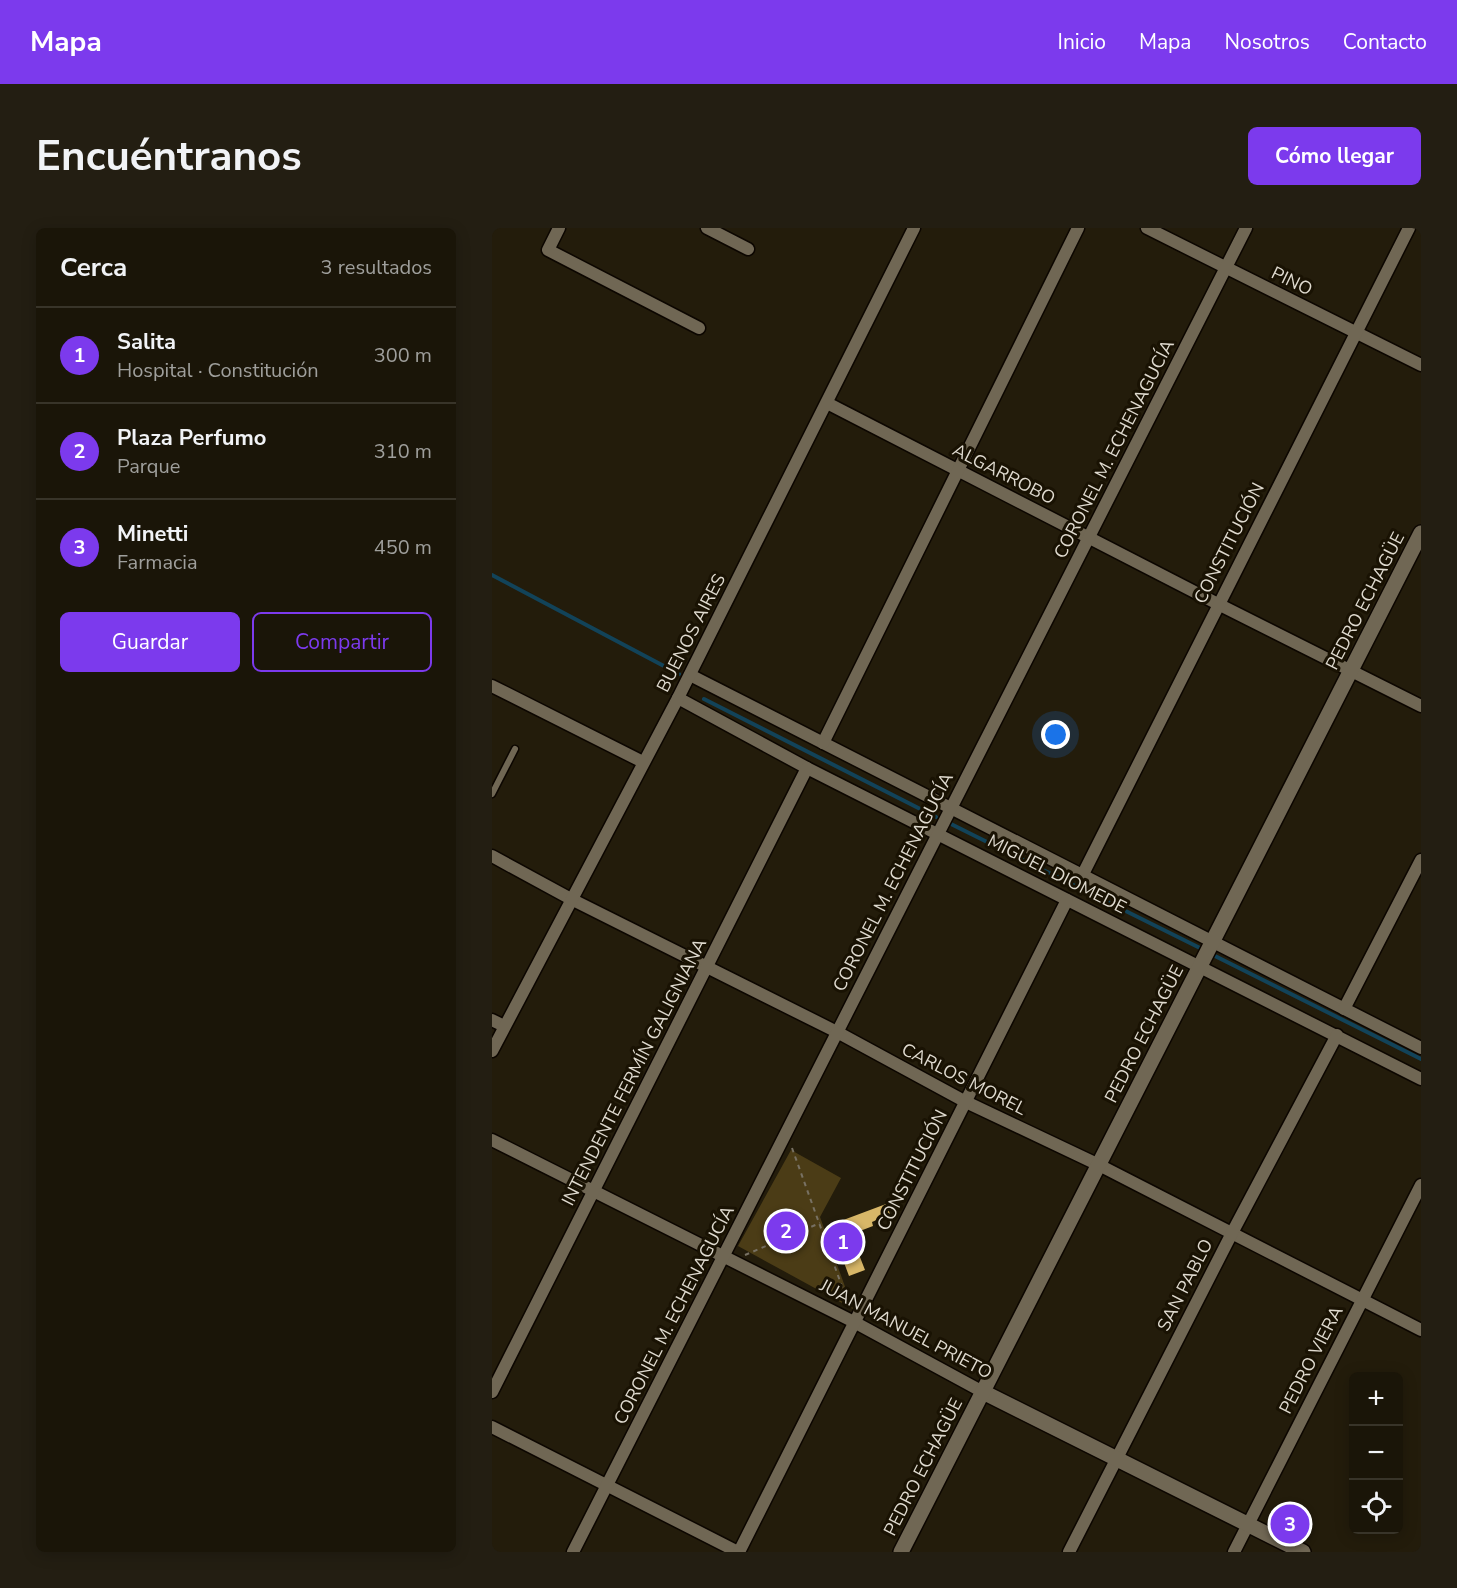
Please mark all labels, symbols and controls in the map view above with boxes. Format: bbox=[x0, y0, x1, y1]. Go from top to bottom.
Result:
text: Mapa bbox=[30, 23, 102, 61]
text: Inicio bbox=[1058, 28, 1106, 56]
text: Mapa bbox=[1139, 28, 1191, 56]
text: Nosotros bbox=[1224, 28, 1310, 56]
text: Contacto bbox=[1343, 28, 1427, 56]
button: Cómo llegar bbox=[1248, 127, 1421, 185]
text: Encuéntranos bbox=[36, 128, 302, 185]
text: Cerca bbox=[60, 250, 127, 285]
text: 3 resultados bbox=[321, 254, 432, 281]
street label: PINO bbox=[1267, 261, 1317, 301]
text: Salita bbox=[117, 327, 176, 357]
street label: CORONEL M. ECHENAGUCÍA bbox=[1048, 335, 1180, 563]
text: 1 bbox=[74, 342, 86, 369]
text: 300 m bbox=[374, 342, 432, 369]
text: Hospital · Constitución bbox=[117, 357, 319, 384]
text: Plaza Perfumo bbox=[117, 423, 266, 453]
text: 2 bbox=[74, 438, 86, 465]
text: 310 m bbox=[374, 438, 432, 465]
street label: ALGARROBO bbox=[949, 438, 1059, 510]
text: Parque bbox=[117, 453, 180, 480]
street label: CONSTITUCIÓN bbox=[1188, 478, 1270, 608]
text: Minetti bbox=[117, 519, 188, 549]
street label: PEDRO ECHAGÜE bbox=[1320, 528, 1410, 674]
text: 3 bbox=[74, 534, 86, 561]
text: 450 m bbox=[374, 534, 432, 561]
text: Farmacia bbox=[117, 549, 198, 576]
street label: BUENOS AIRES bbox=[651, 570, 731, 696]
button: Guardar bbox=[60, 612, 240, 672]
button: Compartir bbox=[252, 612, 432, 672]
your location bbox=[1041, 720, 1070, 749]
street label: CORONEL M. ECHENAGUCÍA bbox=[827, 768, 959, 996]
street label: MIGUEL DIOMEDE bbox=[984, 829, 1130, 919]
street label: INTENDENTE FERMÍN GALIGNIANA bbox=[556, 934, 712, 1210]
street label: PEDRO ECHAGÜE bbox=[1099, 961, 1189, 1107]
street label: CARLOS MOREL bbox=[897, 1037, 1031, 1121]
street label: CONSTITUCIÓN bbox=[871, 1105, 953, 1235]
street label: CORONEL M. ECHENAGUCÍA bbox=[608, 1201, 740, 1429]
pin: 2 bbox=[766, 1208, 806, 1254]
pin: 1 bbox=[824, 1220, 862, 1264]
street label: SAN PABLO bbox=[1152, 1235, 1218, 1335]
street label: JUAN MANUEL PRIETO bbox=[815, 1273, 996, 1385]
street label: PEDRO VIERA bbox=[1274, 1302, 1348, 1418]
map controls bbox=[1349, 1372, 1403, 1534]
button: + bbox=[1349, 1372, 1403, 1426]
street label: PEDRO ECHAGÜE bbox=[878, 1394, 968, 1540]
button: − bbox=[1349, 1426, 1403, 1480]
button: locate bbox=[1349, 1480, 1403, 1534]
pin: 3 bbox=[1270, 1502, 1310, 1546]

